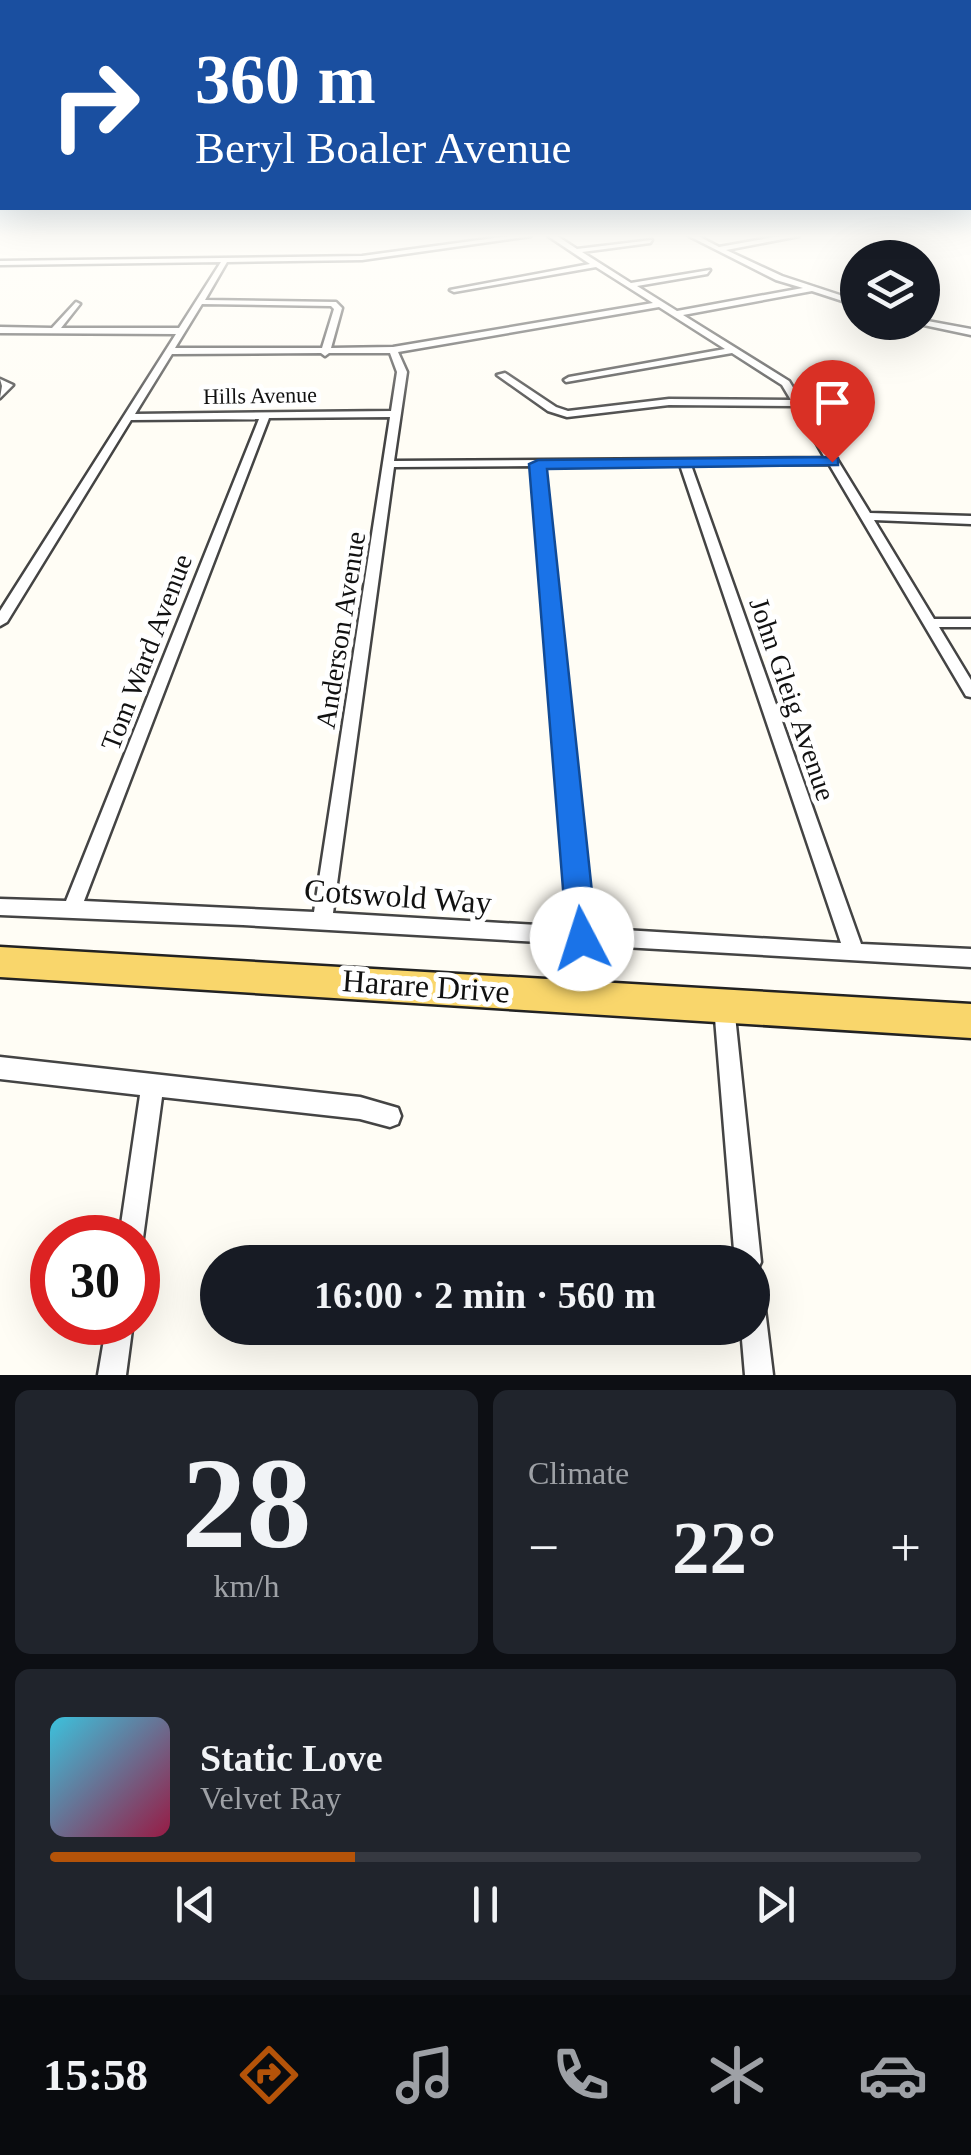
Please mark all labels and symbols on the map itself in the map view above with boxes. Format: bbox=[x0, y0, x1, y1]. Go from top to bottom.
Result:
pin bbox=[790, 360, 875, 463]
street label: Hills Avenue bbox=[203, 382, 317, 409]
street label: Anderson Avenue bbox=[310, 529, 371, 731]
street label: Tom Ward Avenue bbox=[95, 550, 198, 755]
street label: John Gleig Avenue bbox=[743, 594, 842, 805]
street label: Cotswold Way bbox=[303, 871, 493, 921]
position arrow bbox=[530, 887, 634, 991]
street label: Harare Drive bbox=[341, 962, 511, 1010]
speed limit sign: 30 bbox=[30, 1215, 160, 1345]

